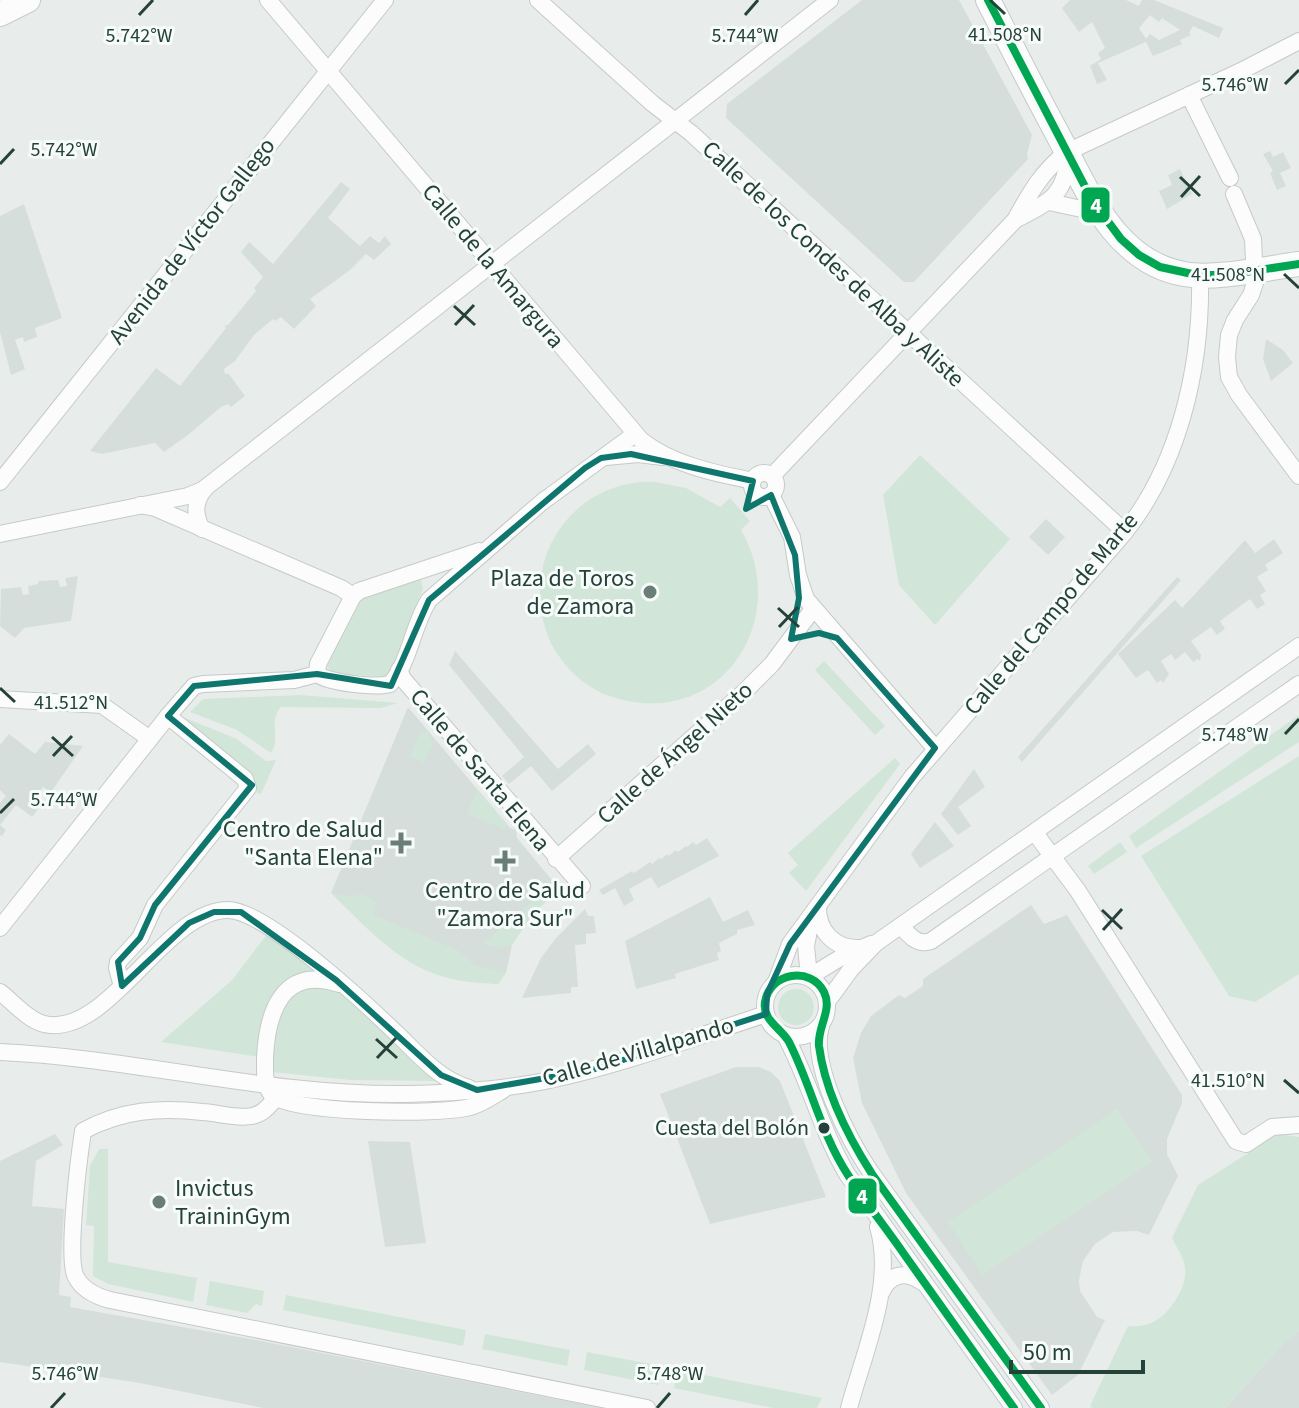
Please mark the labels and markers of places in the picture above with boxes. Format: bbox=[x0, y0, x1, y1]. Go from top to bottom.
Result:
place label: Plaza de Toros de Zamora bbox=[490, 561, 634, 624]
marker: Plaza de Toros de Zamora bbox=[641, 583, 659, 601]
place label: Centro de Salud "Santa Elena" bbox=[223, 812, 383, 875]
marker: Centro de Salud "Santa Elena" bbox=[390, 832, 412, 854]
marker: Centro de Salud "Zamora Sur" bbox=[494, 850, 516, 872]
place label: Centro de Salud "Zamora Sur" bbox=[425, 873, 585, 936]
place label: Cuesta del Bolón bbox=[655, 1112, 809, 1144]
marker: Cuesta del Bolón bbox=[816, 1120, 832, 1136]
place label: Invictus TraininGym bbox=[175, 1171, 291, 1234]
marker: Invictus TraininGym bbox=[150, 1193, 168, 1211]

